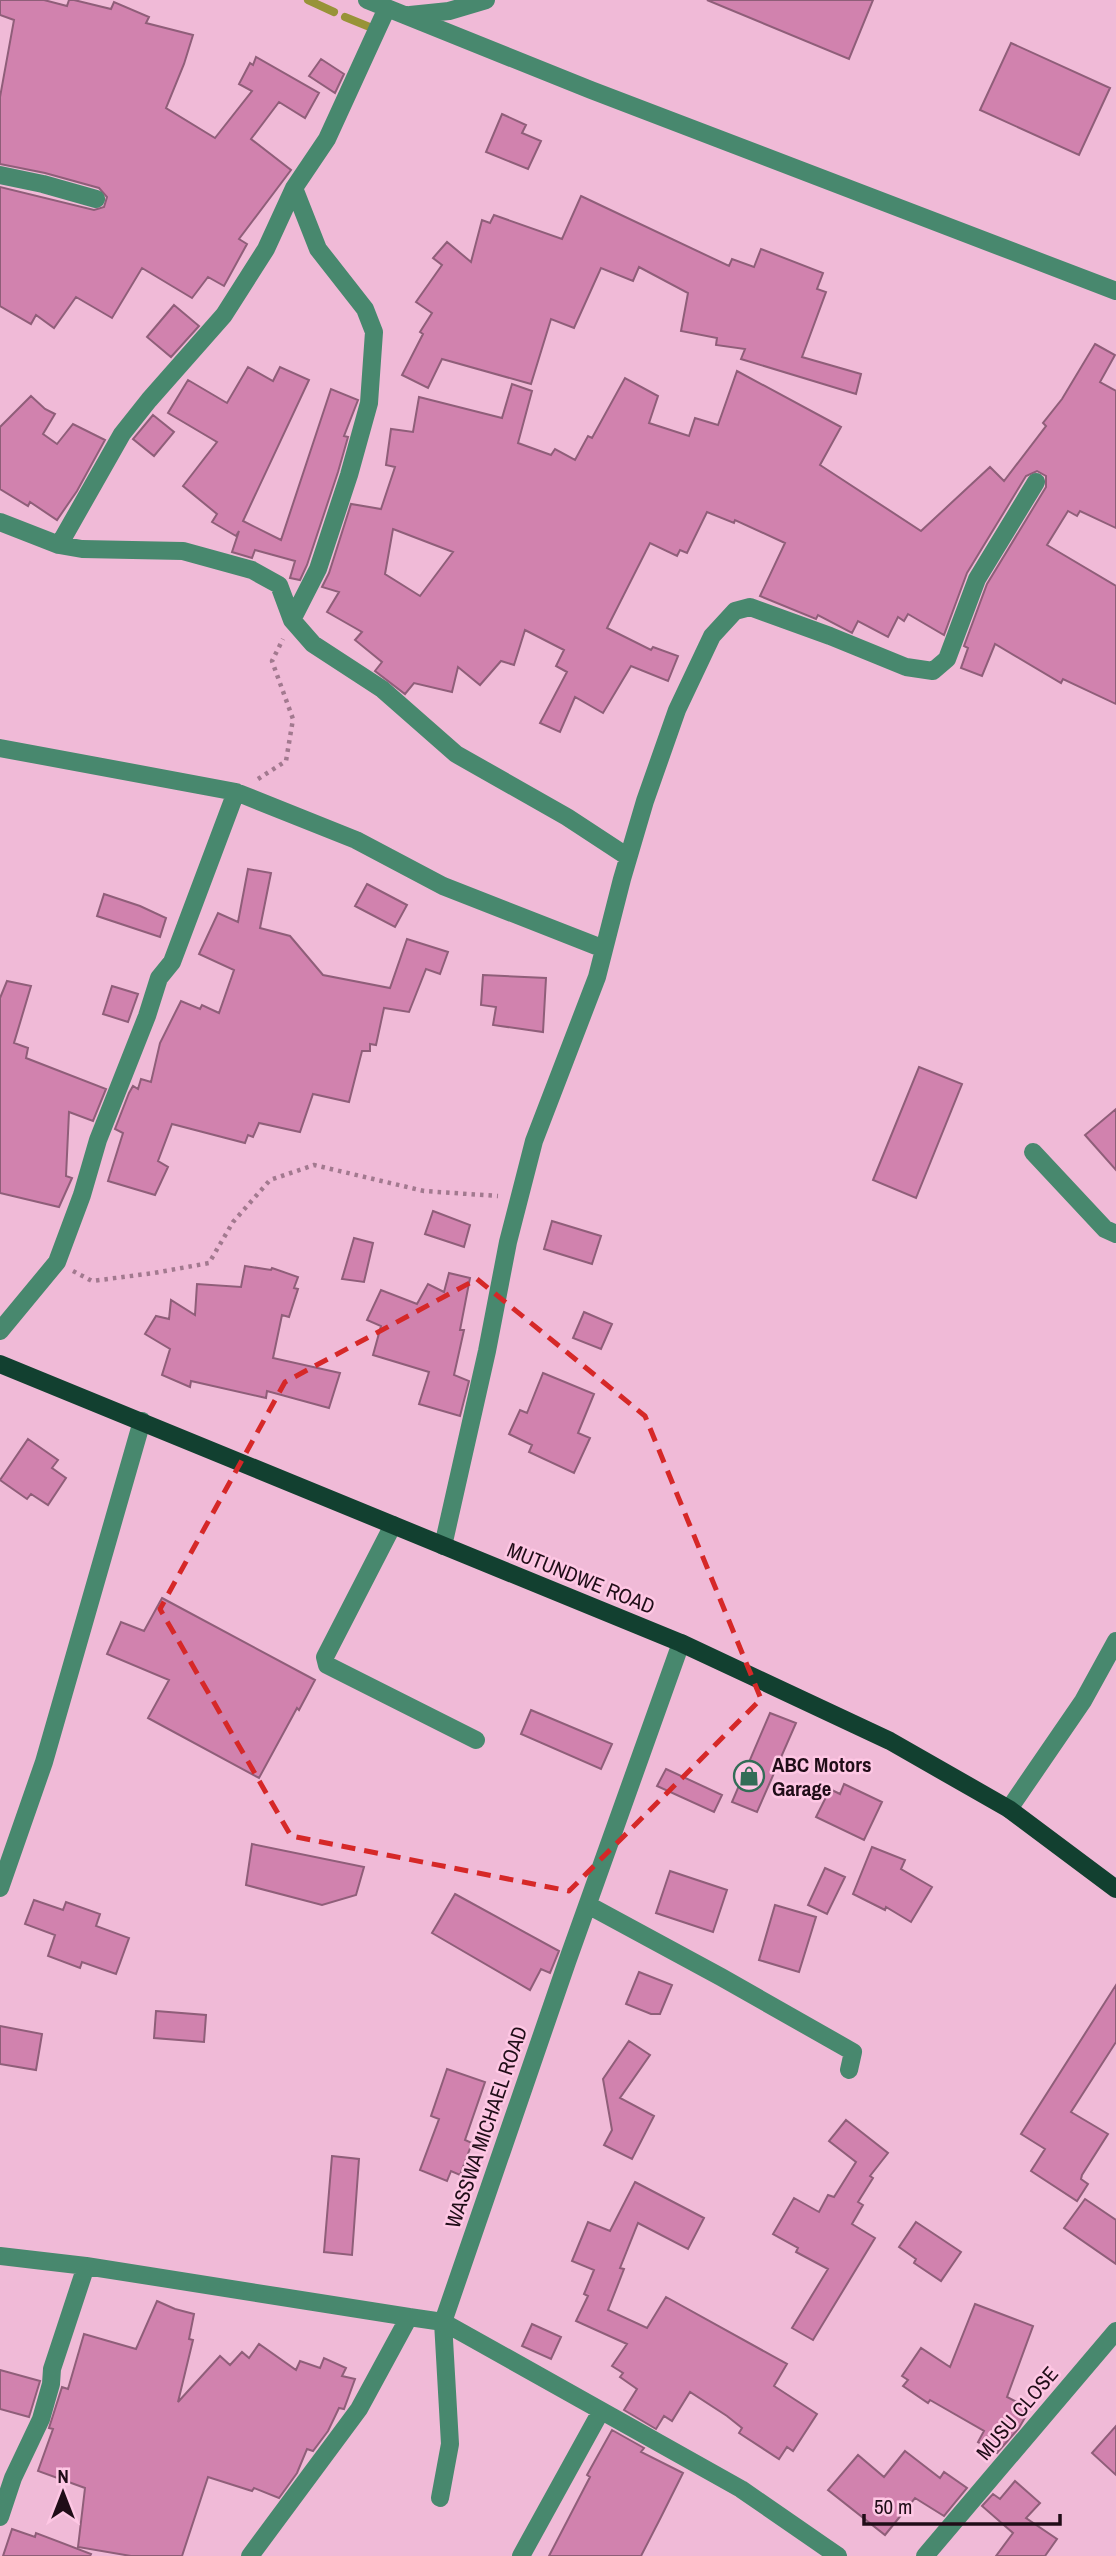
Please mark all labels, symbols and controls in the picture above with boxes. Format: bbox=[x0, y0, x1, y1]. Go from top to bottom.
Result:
street label: MUTUNDWE ROAD bbox=[503, 1535, 659, 1621]
place label: ABC Motors Garage bbox=[772, 1750, 871, 1803]
shop icon: ABC Motors Garage bbox=[732, 1759, 766, 1793]
street label: WASSWA MICHAEL ROAD bbox=[438, 2022, 534, 2232]
street label: MUSU CLOSE bbox=[969, 2360, 1065, 2466]
north arrow bbox=[28, 2458, 98, 2528]
text: N bbox=[57, 2463, 69, 2489]
scale bar bbox=[864, 2482, 1060, 2526]
text: 50 m bbox=[874, 2492, 912, 2521]

